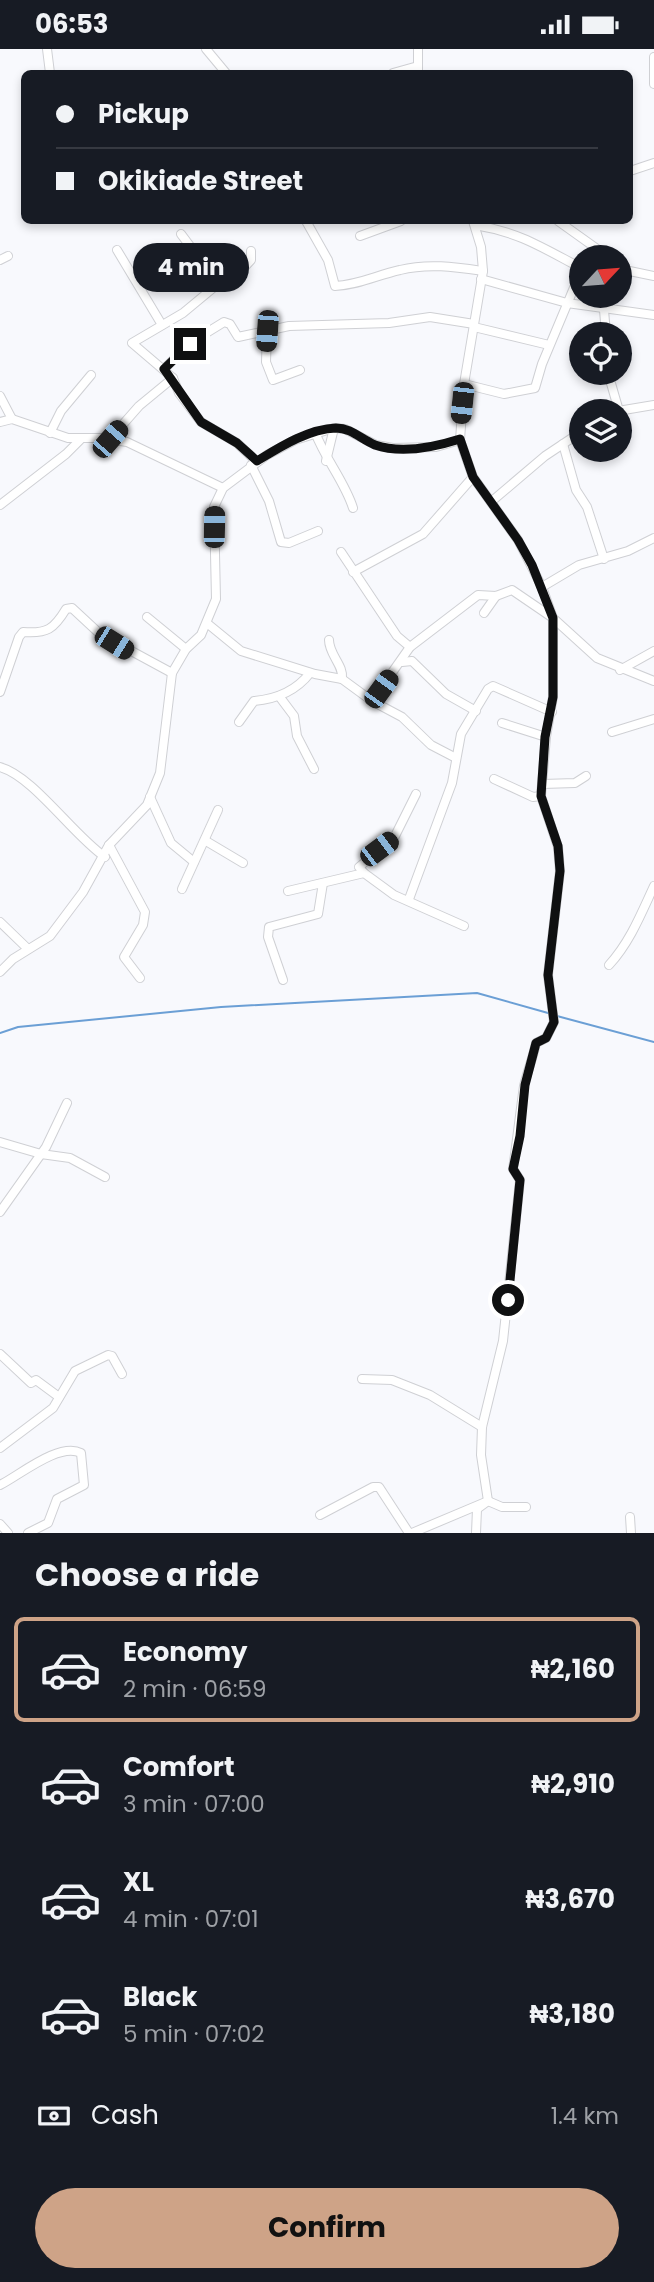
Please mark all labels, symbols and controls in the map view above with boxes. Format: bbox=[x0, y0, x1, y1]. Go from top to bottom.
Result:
text: 06:53 bbox=[35, 6, 109, 42]
text: Pickup bbox=[98, 96, 189, 132]
text: Okikiade Street bbox=[98, 163, 303, 199]
callout: 4 min bbox=[132, 243, 248, 292]
north arrow bbox=[569, 245, 632, 308]
map controls bbox=[569, 245, 632, 462]
text: 4 min bbox=[157, 251, 225, 283]
car bbox=[256, 309, 279, 353]
button: locate bbox=[569, 322, 632, 385]
route end bbox=[174, 328, 206, 360]
car bbox=[450, 381, 475, 425]
button: layers bbox=[569, 399, 632, 462]
car bbox=[89, 416, 132, 462]
car bbox=[204, 506, 225, 548]
car bbox=[91, 623, 138, 663]
car bbox=[361, 666, 402, 712]
car bbox=[356, 828, 403, 870]
route start bbox=[492, 1284, 524, 1316]
text: Choose a ride bbox=[35, 1552, 259, 1597]
text: Economy bbox=[123, 1634, 247, 1670]
icon: car bbox=[39, 1638, 102, 1701]
text: ₦2,160 bbox=[531, 1651, 615, 1687]
text: 2 min · 06:59 bbox=[123, 1673, 266, 1705]
text: Comfort bbox=[123, 1749, 235, 1785]
icon: car bbox=[39, 1753, 102, 1816]
text: ₦2,910 bbox=[531, 1766, 615, 1802]
text: 3 min · 07:00 bbox=[123, 1788, 265, 1820]
text: XL bbox=[123, 1864, 154, 1900]
icon: car bbox=[39, 1868, 102, 1931]
text: ₦3,670 bbox=[526, 1881, 615, 1917]
text: 4 min · 07:01 bbox=[123, 1903, 259, 1935]
text: Black bbox=[123, 1979, 197, 2015]
icon: car bbox=[39, 1983, 102, 2046]
text: ₦3,180 bbox=[529, 1996, 615, 2032]
text: 5 min · 07:02 bbox=[123, 2018, 264, 2050]
icon: cash bbox=[35, 2097, 73, 2135]
text: Cash bbox=[91, 2097, 159, 2133]
text: 1.4 km bbox=[551, 2100, 619, 2132]
button: Confirm bbox=[35, 2188, 619, 2268]

